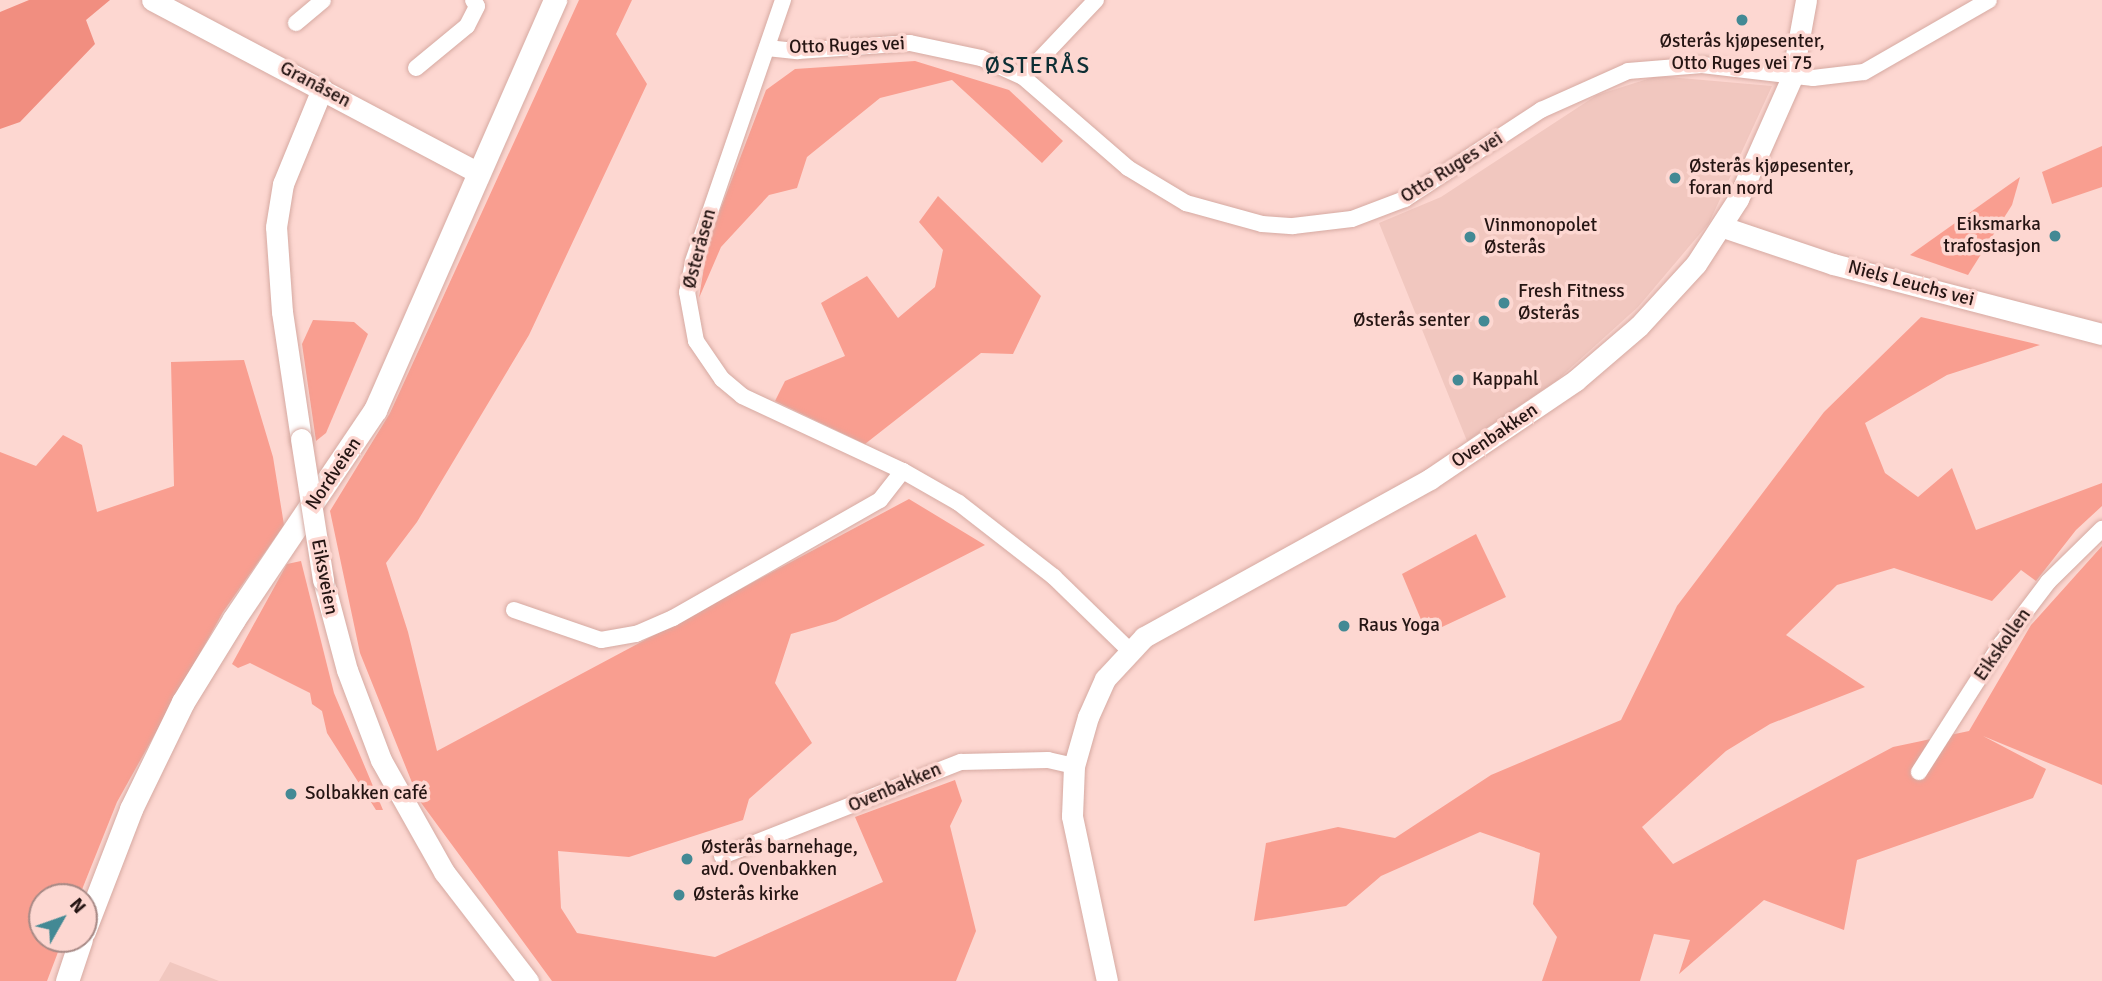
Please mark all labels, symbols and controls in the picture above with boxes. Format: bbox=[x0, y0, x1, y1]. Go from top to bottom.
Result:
marker: Østerås kjøpesenter, Otto Ruges vei 75 bbox=[1734, 12, 1750, 28]
place label: Østerås kjøpesenter, Otto Ruges vei 75 bbox=[1660, 31, 1824, 75]
street label: Otto Ruges vei bbox=[789, 33, 905, 59]
district label: ØSTERÅS bbox=[986, 52, 1090, 80]
street label: Granåsen bbox=[276, 57, 354, 113]
street label: Otto Ruges vei bbox=[1397, 128, 1507, 208]
place label: Østerås kjøpesenter, foran nord bbox=[1689, 156, 1854, 200]
marker: Østerås kjøpesenter, foran nord bbox=[1667, 170, 1683, 186]
street label: Østeråsen bbox=[678, 207, 722, 291]
place label: Eiksmarka trafostasjon bbox=[1943, 214, 2041, 258]
place label: Vinmonopolet Østerås bbox=[1484, 215, 1597, 259]
marker: Eiksmarka trafostasjon bbox=[2047, 228, 2063, 244]
marker: Vinmonopolet Østerås bbox=[1462, 229, 1478, 245]
street label: Niels Leuchs vei bbox=[1845, 256, 1977, 312]
place label: Fresh Fitness Østerås bbox=[1518, 281, 1625, 325]
marker: Fresh Fitness Østerås bbox=[1496, 295, 1512, 311]
place label: Østerås senter bbox=[1353, 310, 1470, 332]
marker: Østerås senter bbox=[1476, 313, 1492, 329]
place label: Kappahl bbox=[1472, 369, 1539, 391]
marker: Kappahl bbox=[1450, 372, 1466, 388]
street label: Ovenbakken bbox=[1448, 399, 1542, 473]
street label: Nordveien bbox=[301, 433, 367, 515]
street label: Eiksveien bbox=[305, 537, 343, 617]
street label: Eikskollen bbox=[1970, 604, 2036, 686]
place label: Raus Yoga bbox=[1358, 615, 1440, 637]
marker: Raus Yoga bbox=[1336, 618, 1352, 634]
street label: Ovenbakken bbox=[845, 758, 945, 818]
place label: Solbakken café bbox=[305, 783, 428, 805]
marker: Solbakken café bbox=[283, 786, 299, 802]
place label: Østerås barnehage, avd. Ovenbakken bbox=[701, 837, 858, 881]
marker: Østerås barnehage, avd. Ovenbakken bbox=[679, 851, 695, 867]
north arrow bbox=[28, 883, 98, 953]
place label: Østerås kirke bbox=[693, 884, 799, 906]
marker: Østerås kirke bbox=[671, 887, 687, 903]
text: N bbox=[64, 893, 91, 919]

